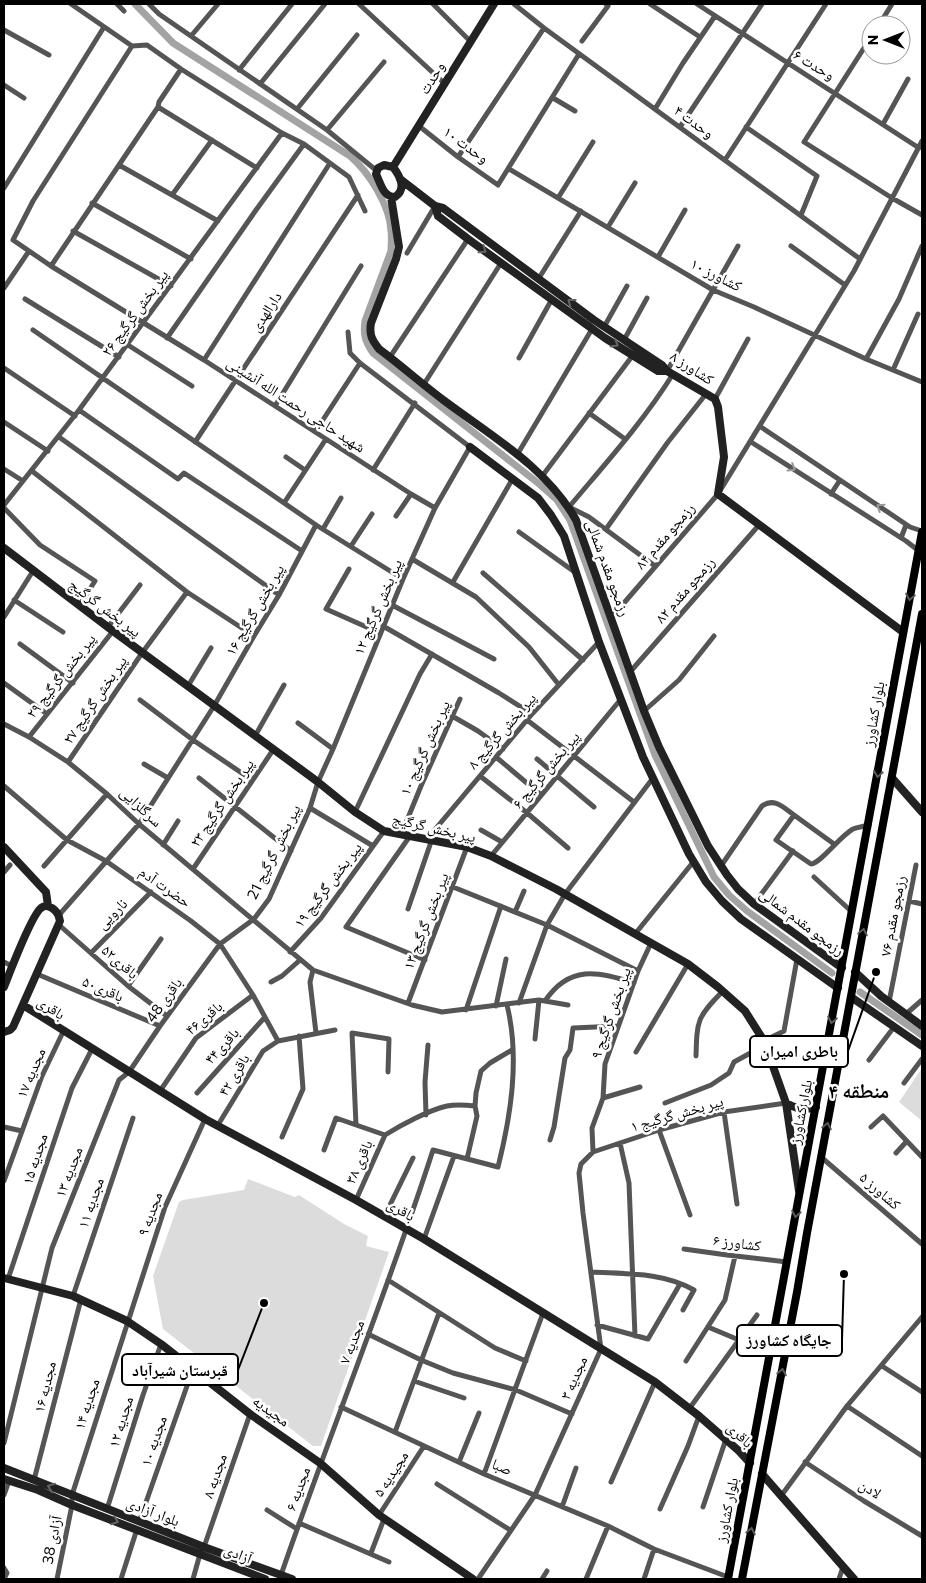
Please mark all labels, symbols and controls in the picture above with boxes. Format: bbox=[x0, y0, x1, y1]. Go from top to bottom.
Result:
north arrow bbox=[861, 15, 911, 65]
text: N bbox=[864, 35, 881, 45]
street label: وحدت ۶ bbox=[790, 45, 838, 84]
street label: وحدت bbox=[414, 58, 449, 98]
street label: وحدت ۴ bbox=[671, 101, 718, 142]
street label: وحدت ۱۰ bbox=[440, 122, 493, 167]
one-way arrow bbox=[477, 244, 487, 253]
street label: کشاورز ۱۰ bbox=[687, 254, 745, 295]
street label: پیر بخش گرگیج ۲۶ bbox=[97, 266, 173, 360]
street label: دارالهدی bbox=[246, 288, 286, 336]
one-way arrow bbox=[567, 299, 576, 308]
one-way arrow bbox=[610, 338, 619, 348]
street label: کشاورز ۸ bbox=[667, 346, 718, 389]
street label: شهید حاجی رحمت الله آنشینی bbox=[223, 353, 369, 457]
one-way arrow bbox=[786, 462, 795, 472]
street label: رزمجو مقدم ۸۴ bbox=[631, 498, 700, 573]
one-way arrow bbox=[876, 504, 886, 513]
street label: رزمجو مقدم شمالی bbox=[581, 517, 635, 619]
street label: رزمجو مقدم ۸۲ bbox=[651, 552, 720, 627]
street label: پیر بخش گرگیج ۱۲ bbox=[349, 556, 407, 658]
street label: پیر بخش گرگیج ۱۶ bbox=[221, 561, 289, 659]
street label: پیر بخش گرگیج bbox=[65, 574, 145, 642]
one-way arrow bbox=[905, 593, 915, 602]
street label: پیر بخش گرگیج ۲۹ bbox=[22, 630, 100, 722]
street label: پیر بخش گرگیج ۲۷ bbox=[58, 652, 132, 748]
street label: بلوار کشاورز bbox=[858, 680, 889, 749]
street label: پیر بخش گرگیج ۸ bbox=[463, 688, 541, 774]
street label: پیر بخش گرگیج ۱۰ bbox=[395, 697, 455, 799]
street label: پیر بخش گرگیج ۶ bbox=[508, 727, 584, 813]
street label: پیر بخش گرگیج ۲۳ bbox=[185, 755, 259, 851]
one-way arrow bbox=[873, 770, 883, 779]
street label: سرگلزایی bbox=[116, 782, 167, 832]
street label: پیر بخش گرگیج 21 bbox=[242, 801, 306, 903]
street label: پیر بخش گرگیج bbox=[390, 809, 478, 847]
street label: پیر بخش گرگیج ۱۹ bbox=[289, 838, 367, 932]
street label: حضرت آدم bbox=[135, 862, 195, 912]
street label: پیر بخش گرگیج ۱۳ bbox=[398, 870, 454, 972]
street label: رزمجو مقدم ۷۶ bbox=[875, 874, 911, 958]
street label: رزمجو مقدم شمالی bbox=[755, 883, 849, 961]
street label: نارویی bbox=[92, 894, 132, 934]
one-way arrow bbox=[857, 927, 868, 936]
street label: باقری۵۲ bbox=[97, 940, 143, 984]
street label: پیر بخش گرگیج ۹ bbox=[586, 965, 636, 1061]
street label: باقری۵۰ bbox=[79, 971, 127, 1007]
street label: باقری 48 bbox=[141, 974, 187, 1026]
street label: باقری bbox=[33, 992, 69, 1024]
street label: باقری۴۶ bbox=[181, 997, 227, 1039]
one-way arrow bbox=[827, 1016, 838, 1025]
street label: باقری۴۴ bbox=[200, 1023, 244, 1069]
callout: باطری امیران bbox=[750, 1036, 848, 1067]
text: باطری امیران bbox=[760, 1041, 838, 1061]
street label: مجدیه ۱۷ bbox=[12, 1045, 49, 1100]
street label: باقری ۴۲ bbox=[214, 1050, 254, 1100]
street label: بلوار کشاورز bbox=[785, 1078, 816, 1147]
district label: منطقه ۴ bbox=[829, 1078, 889, 1102]
street label: پیر بخش گرگیج ۱ bbox=[628, 1091, 726, 1137]
one-way arrow bbox=[821, 1121, 831, 1130]
street label: مجدیه ۱۵ bbox=[17, 1131, 51, 1186]
street label: باقری ۳۸ bbox=[341, 1137, 377, 1187]
street label: مجدیه ۱۳ bbox=[50, 1144, 86, 1199]
street label: کشاورز ۵ bbox=[856, 1168, 905, 1214]
street label: مجدیه ۱۱ bbox=[73, 1175, 107, 1230]
street label: مجدیه ۹ bbox=[133, 1189, 166, 1238]
street label: باقری bbox=[383, 1194, 419, 1226]
one-way arrow bbox=[791, 1210, 801, 1219]
street label: کشاورز ۶ bbox=[712, 1230, 762, 1255]
street label: مجدیه ۷ bbox=[335, 1317, 368, 1366]
callout: جایگاه کشاورز bbox=[737, 1325, 842, 1356]
text: جایگاه کشاورز bbox=[745, 1330, 832, 1349]
street label: مجدیه ۳ bbox=[556, 1353, 591, 1402]
callout: قبرستان شیرآباد bbox=[122, 1354, 238, 1385]
street label: مجدیه ۱۶ bbox=[29, 1359, 59, 1414]
text: قبرستان شیرآباد bbox=[132, 1360, 228, 1380]
one-way arrow bbox=[776, 1367, 786, 1376]
street label: مجدیه ۱۴ bbox=[69, 1376, 103, 1431]
street label: مجیدیه bbox=[249, 1391, 294, 1430]
street label: مجدیه ۱۲ bbox=[104, 1394, 137, 1449]
street label: مجدیه ۱۰ bbox=[136, 1413, 170, 1468]
street label: باقری bbox=[722, 1418, 758, 1452]
street label: مجیدیه ۵ bbox=[369, 1447, 412, 1500]
street label: مجدیه ۸ bbox=[198, 1451, 230, 1500]
street label: صبا bbox=[490, 1454, 515, 1479]
street label: مجدیه ۶ bbox=[281, 1464, 314, 1513]
street label: لادن bbox=[855, 1474, 885, 1504]
street label: بلوار کشاورز bbox=[711, 1476, 742, 1545]
one-way arrow bbox=[47, 1483, 56, 1493]
street label: بلوار آزادی bbox=[124, 1493, 182, 1531]
street label: آزادی 38 bbox=[38, 1513, 67, 1566]
one-way arrow bbox=[110, 1515, 119, 1525]
one-way arrow bbox=[745, 1527, 756, 1536]
street label: آزادی bbox=[221, 1539, 256, 1569]

